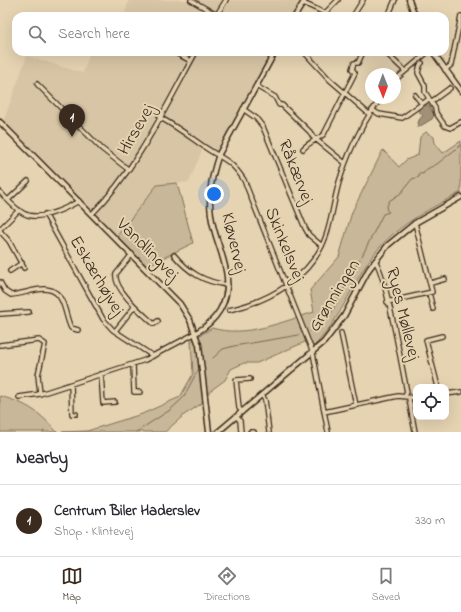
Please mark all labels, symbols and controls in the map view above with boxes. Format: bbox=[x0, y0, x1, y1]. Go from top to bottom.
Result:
search box bbox=[12, 12, 449, 56]
icon: search bbox=[26, 23, 48, 45]
text: Search here bbox=[58, 23, 130, 45]
north arrow bbox=[365, 68, 401, 104]
street label: Hirsevej bbox=[112, 99, 162, 161]
pin: 1 bbox=[59, 104, 85, 137]
street label: Råkærvej bbox=[270, 136, 320, 209]
your location bbox=[204, 184, 224, 204]
street label: Skinkelsvej bbox=[257, 204, 311, 287]
street label: Kløvervej bbox=[213, 210, 253, 276]
street label: Vandlingvej bbox=[108, 212, 185, 288]
street label: Eskærhøjvej bbox=[62, 231, 130, 321]
street label: Grønningen bbox=[302, 255, 368, 338]
street label: Ryes Møllevej bbox=[378, 265, 426, 363]
map controls bbox=[413, 384, 449, 420]
button: locate bbox=[413, 384, 449, 420]
text: Nearby bbox=[16, 446, 68, 471]
text: Centrum Biler Haderslev bbox=[54, 500, 200, 522]
text: 1 bbox=[27, 511, 31, 530]
text: 330 m bbox=[415, 511, 445, 530]
text: Shop · Klintevej bbox=[54, 522, 133, 541]
tab: Map bbox=[61, 565, 83, 605]
tab: Directions bbox=[204, 565, 250, 605]
tab: Saved bbox=[372, 565, 400, 605]

